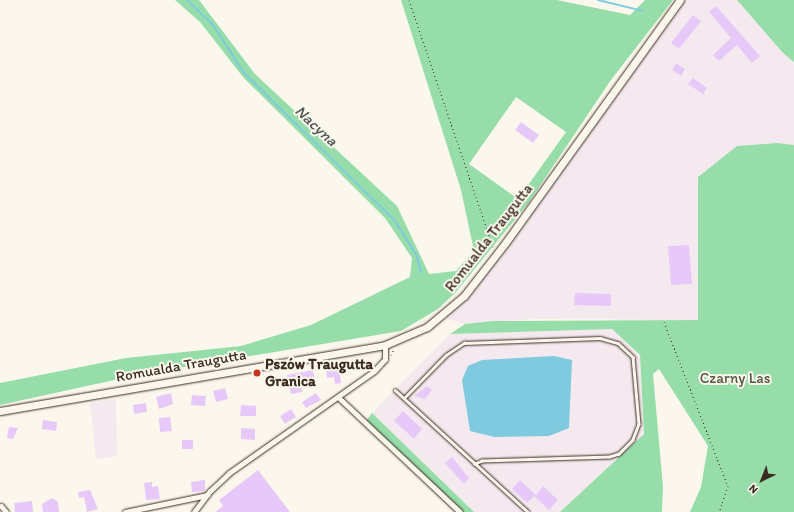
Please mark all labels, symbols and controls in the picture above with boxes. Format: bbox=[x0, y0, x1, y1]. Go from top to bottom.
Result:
water label: Nacyna bbox=[291, 102, 341, 150]
street label: Romualda Traugutta bbox=[441, 180, 537, 296]
street label: Romualda Traugutta bbox=[114, 346, 248, 386]
place label: Pszów Traugutta Granica bbox=[265, 355, 372, 390]
marker: Pszów Traugutta Granica bbox=[252, 368, 262, 378]
park label: Czarny Las bbox=[699, 370, 771, 388]
north arrow bbox=[742, 460, 782, 500]
text: N bbox=[746, 482, 761, 496]

